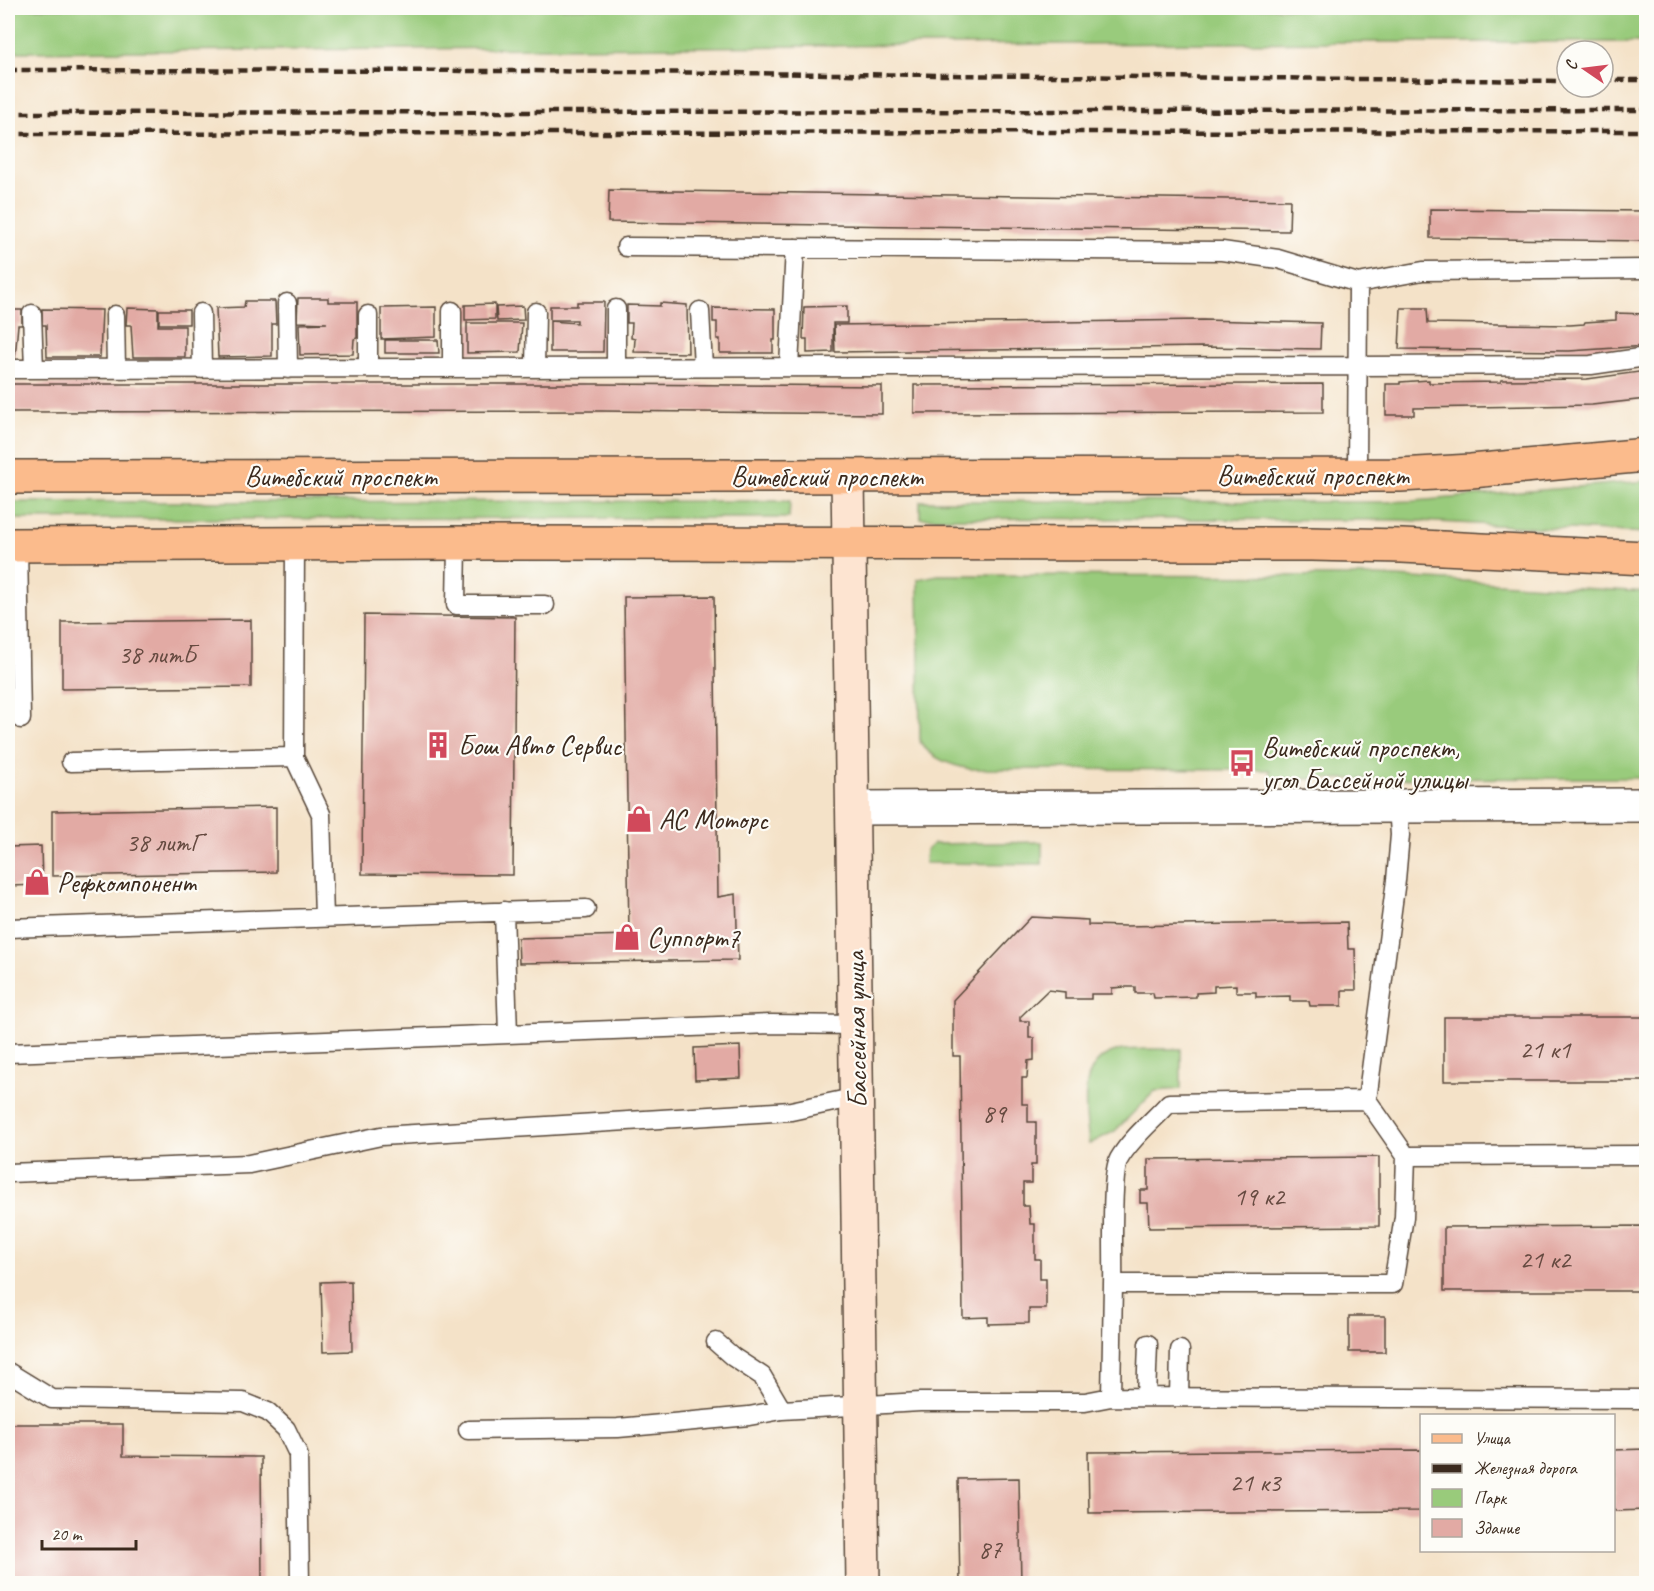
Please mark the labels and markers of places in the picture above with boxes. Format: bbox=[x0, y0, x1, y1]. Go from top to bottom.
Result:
place label: Бош Авто Сервис bbox=[458, 728, 623, 763]
building icon: Бош Авто Сервис bbox=[423, 730, 453, 760]
place label: Витебский проспект, угол Бассейной улицы bbox=[1260, 730, 1470, 797]
bus stop icon: Витебский проспект, угол Бассейной улицы bbox=[1227, 748, 1257, 778]
place label: АС Моторс bbox=[659, 802, 770, 837]
shop icon: АС Моторс bbox=[624, 804, 654, 834]
place label: Рефкомпонент bbox=[57, 865, 197, 900]
shop icon: Рефкомпонент bbox=[22, 867, 52, 897]
place label: Суппорт7 bbox=[647, 920, 741, 955]
shop icon: Суппорт7 bbox=[612, 922, 642, 952]

